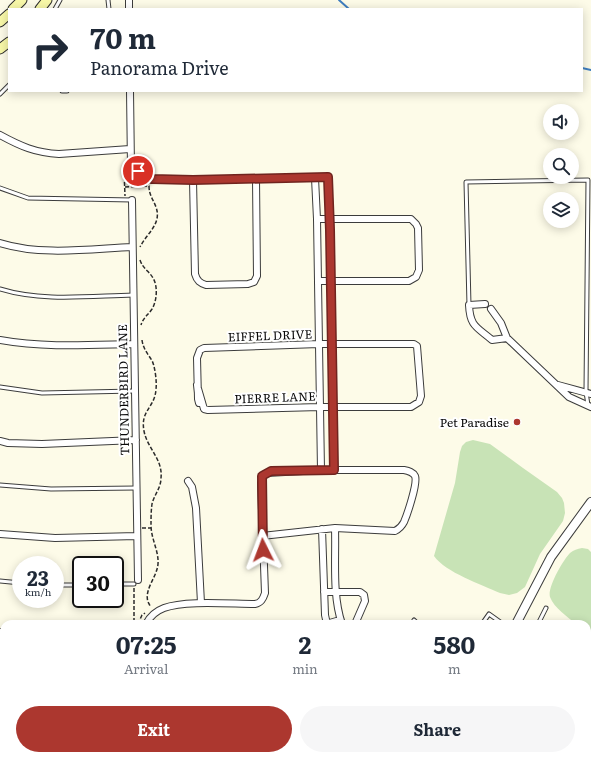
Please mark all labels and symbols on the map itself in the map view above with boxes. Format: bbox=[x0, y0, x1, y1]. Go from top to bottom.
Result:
pin bbox=[121, 154, 155, 188]
street label: THUNDERBIRD LANE bbox=[113, 324, 133, 456]
street label: EIFFEL DRIVE bbox=[228, 325, 313, 345]
street label: PIERRE LANE bbox=[234, 387, 316, 407]
place label: Pet Paradise bbox=[440, 413, 509, 431]
marker: Pet Paradise bbox=[512, 417, 522, 427]
position arrow bbox=[242, 529, 284, 571]
speed limit sign: 30 bbox=[72, 556, 124, 608]

